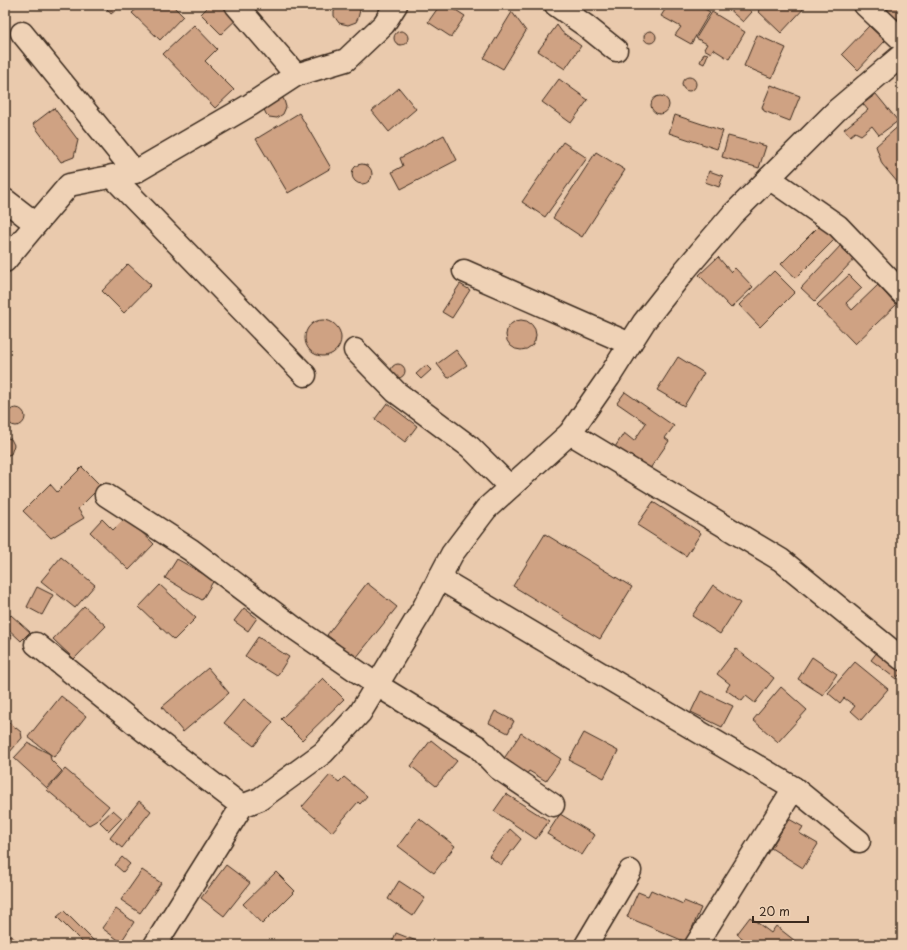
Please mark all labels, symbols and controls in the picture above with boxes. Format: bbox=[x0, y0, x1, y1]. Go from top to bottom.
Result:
scale bar bbox=[753, 898, 808, 924]
text: 20 m bbox=[759, 902, 790, 920]

